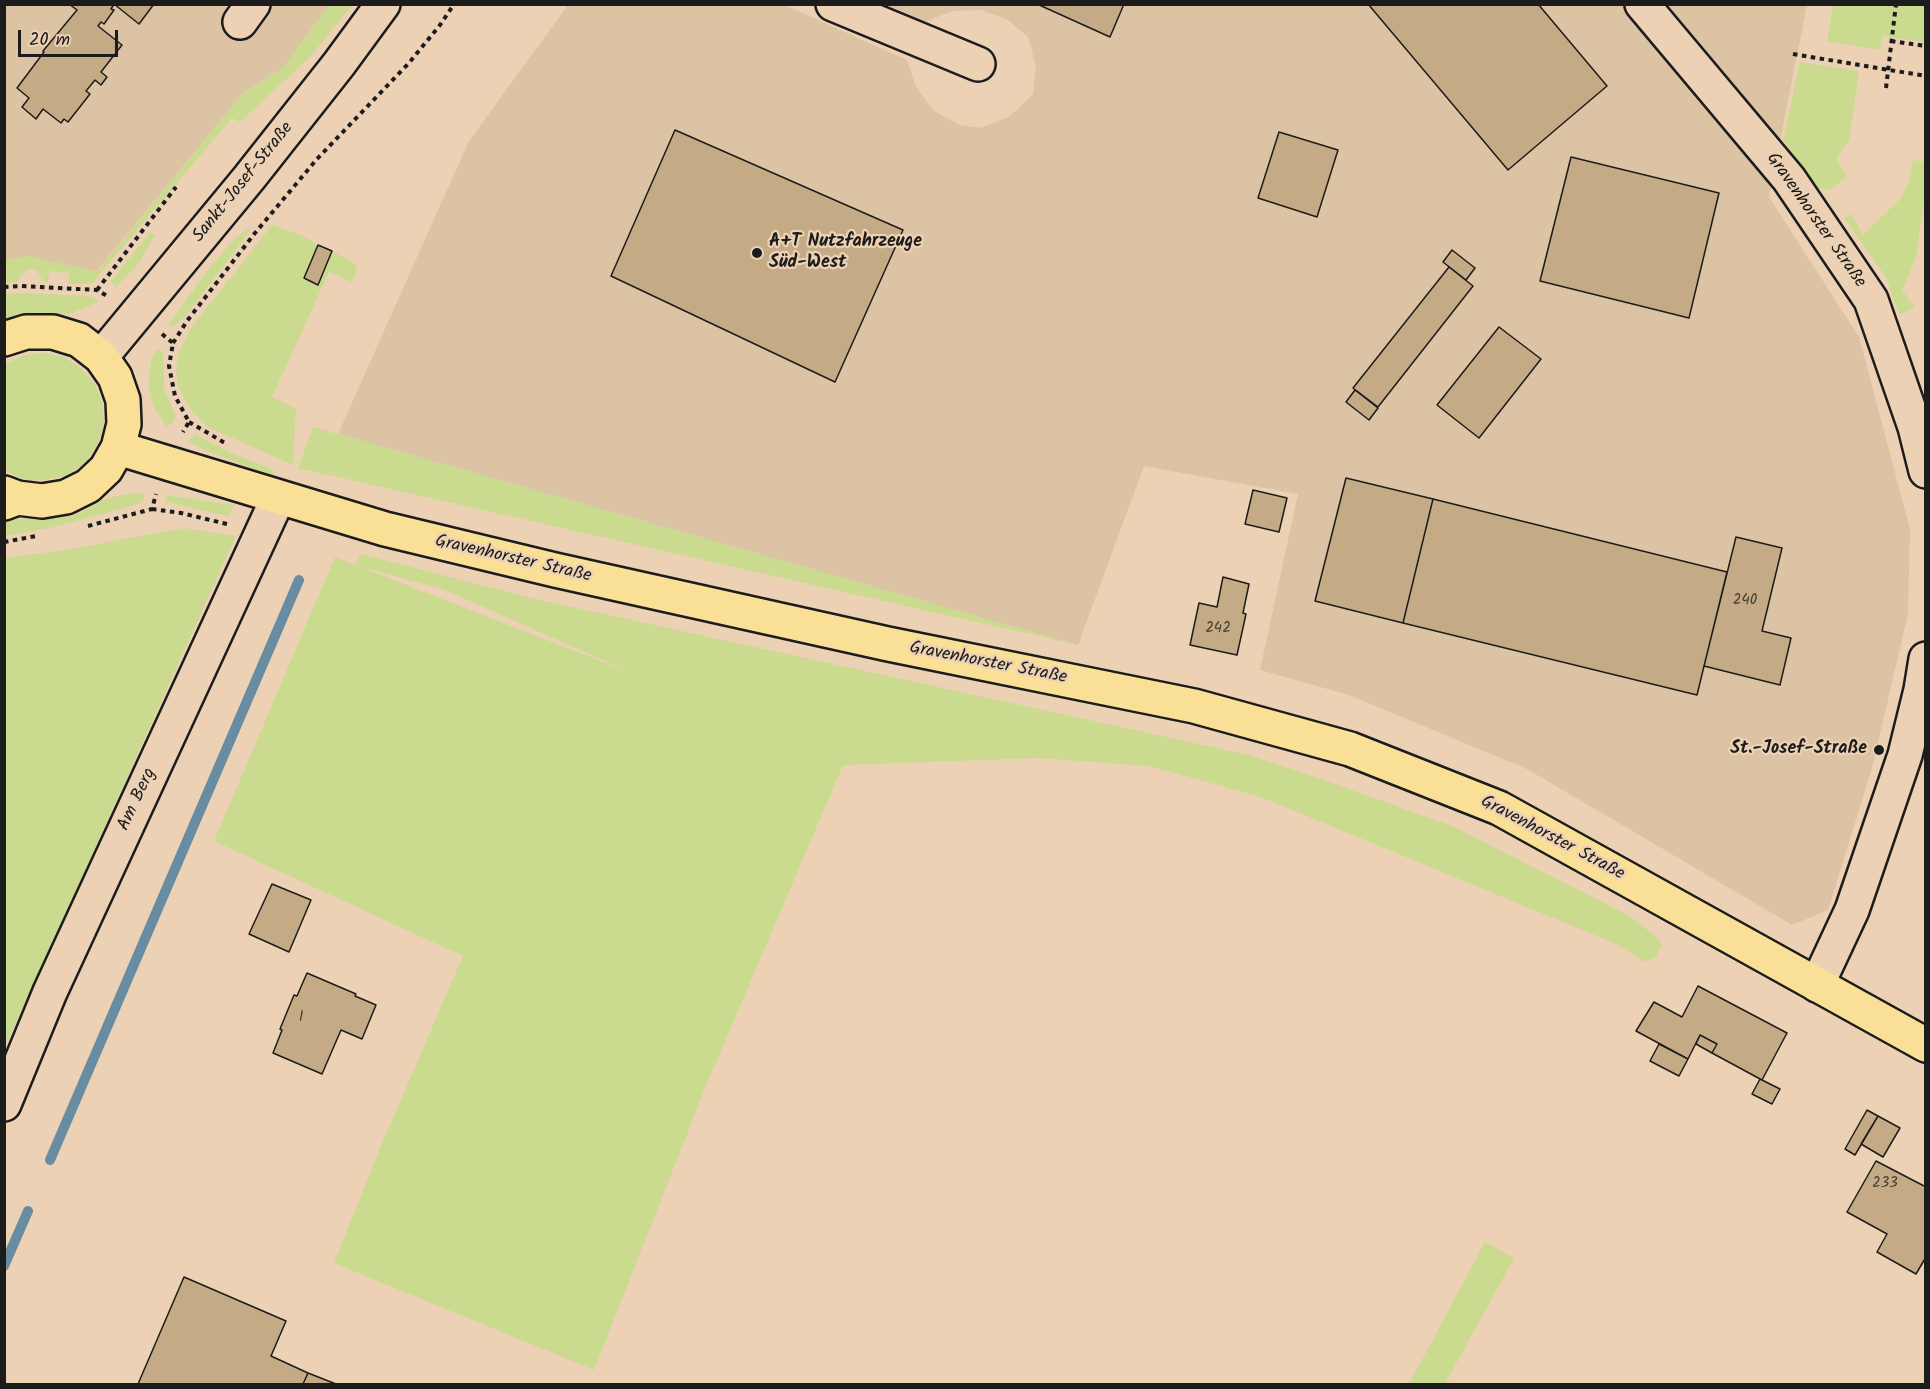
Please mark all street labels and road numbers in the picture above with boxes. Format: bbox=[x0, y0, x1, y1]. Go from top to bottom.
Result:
street label: Sankt-Josef-Straße bbox=[189, 119, 299, 247]
street label: Gravenhorster Straße bbox=[1760, 149, 1870, 293]
street label: Gravenhorster Straße bbox=[433, 531, 593, 589]
street label: Gravenhorster Straße bbox=[907, 638, 1069, 690]
street label: Am Berg bbox=[114, 765, 162, 835]
street label: Gravenhorster Straße bbox=[1476, 792, 1628, 886]

